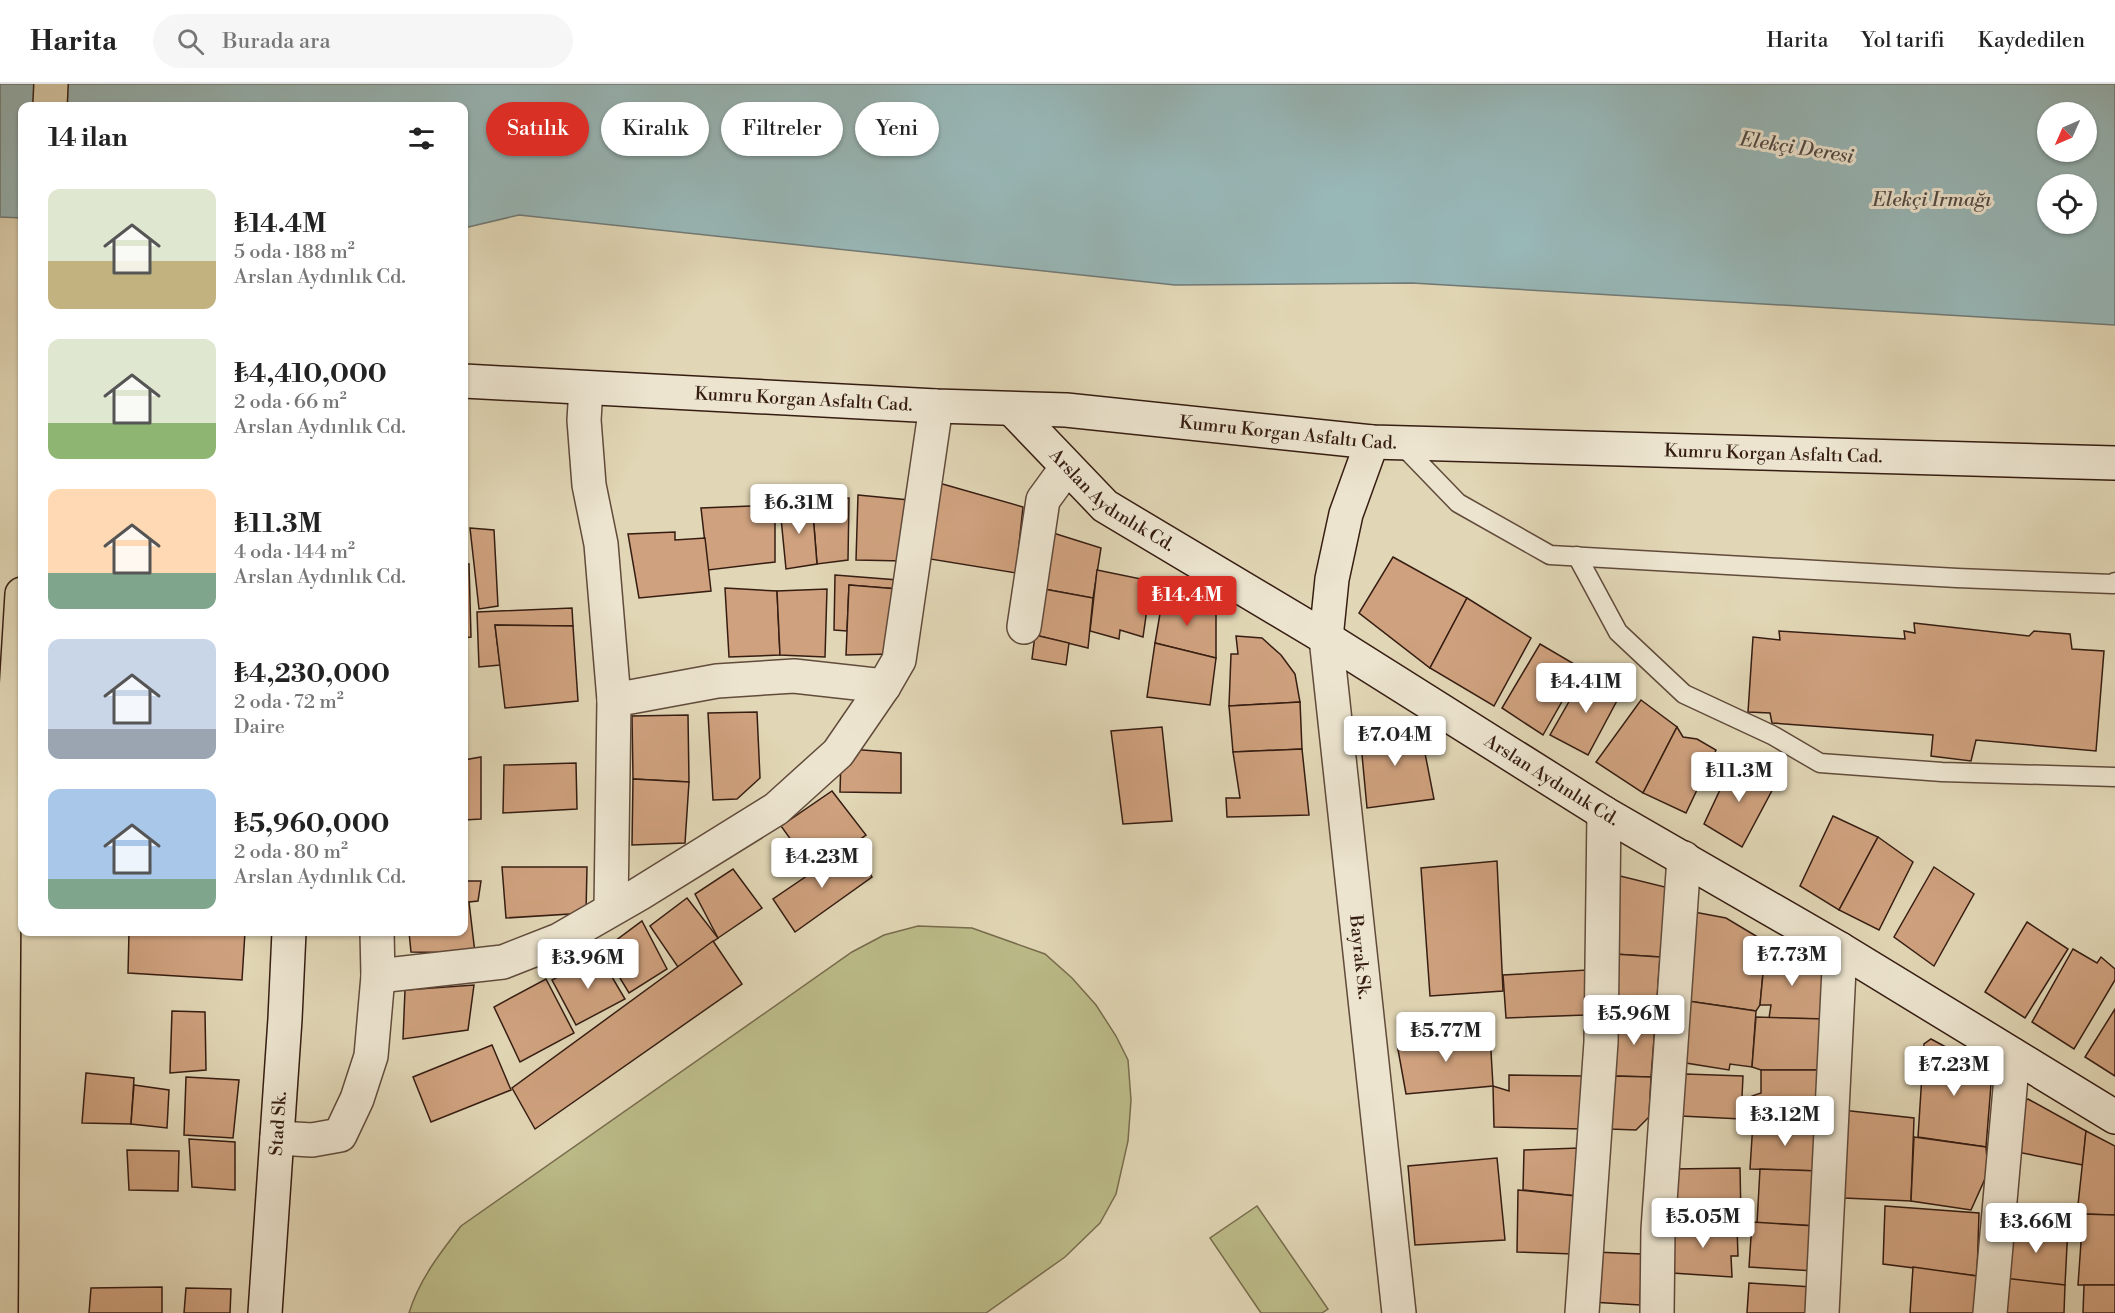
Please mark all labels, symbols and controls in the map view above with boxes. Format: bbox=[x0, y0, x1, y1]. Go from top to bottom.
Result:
search box bbox=[153, 14, 573, 68]
text: Harita bbox=[30, 24, 117, 59]
icon: search bbox=[174, 25, 207, 58]
text: Burada ara bbox=[222, 28, 331, 55]
text: Harita bbox=[1766, 28, 1828, 54]
text: Yol tarifi bbox=[1861, 28, 1945, 54]
text: Kaydedilen bbox=[1978, 28, 2085, 54]
chip: Satılık bbox=[486, 102, 589, 156]
chip: Kiralık bbox=[601, 102, 709, 156]
chip: Filtreler bbox=[721, 102, 843, 156]
chip: Yeni bbox=[855, 102, 939, 156]
north arrow bbox=[2037, 102, 2097, 162]
map controls bbox=[2037, 102, 2097, 234]
text: 14 ilan bbox=[48, 122, 128, 154]
icon: filters bbox=[405, 122, 438, 155]
water label: Elekçi Deresi bbox=[1737, 127, 1856, 170]
button: locate bbox=[2037, 174, 2097, 234]
water label: Elekçi Irmağı bbox=[1871, 188, 1992, 213]
text: ₺14.4M bbox=[234, 208, 326, 240]
icon: home bbox=[96, 213, 168, 285]
text: 5 oda · 188 m² bbox=[234, 240, 355, 265]
text: Arslan Aydınlık Cd. bbox=[234, 265, 406, 290]
text: ₺4,410,000 bbox=[234, 358, 387, 390]
icon: home bbox=[96, 363, 168, 435]
street label: Kumru Korgan Asfaltı Cad. bbox=[694, 382, 913, 417]
text: 2 oda · 66 m² bbox=[234, 390, 347, 415]
street label: Kumru Korgan Asfaltı Cad. bbox=[1178, 411, 1397, 455]
text: Arslan Aydınlık Cd. bbox=[234, 415, 406, 440]
street label: Kumru Korgan Asfaltı Cad. bbox=[1664, 439, 1883, 468]
street label: Arslan Aydınlık Cd. bbox=[1044, 443, 1179, 557]
pin: ₺6.31M bbox=[750, 484, 848, 535]
text: ₺6.31M bbox=[764, 491, 834, 516]
text: ₺11.3M bbox=[234, 508, 322, 540]
icon: home bbox=[96, 513, 168, 585]
text: 4 oda · 144 m² bbox=[234, 540, 355, 565]
text: Arslan Aydınlık Cd. bbox=[234, 565, 406, 590]
pin: ₺14.4M bbox=[1138, 576, 1236, 627]
text: ₺14.4M bbox=[1151, 583, 1223, 608]
text: ₺4,230,000 bbox=[234, 658, 390, 690]
icon: home bbox=[96, 663, 168, 735]
pin: ₺4.41M bbox=[1537, 663, 1635, 714]
text: ₺4.41M bbox=[1550, 670, 1622, 695]
text: 2 oda · 72 m² bbox=[234, 690, 344, 715]
text: Daire bbox=[234, 715, 285, 740]
pin: ₺7.04M bbox=[1346, 716, 1444, 767]
text: ₺7.04M bbox=[1358, 723, 1432, 748]
street label: Arslan Aydınlık Cd. bbox=[1479, 729, 1623, 831]
pin: ₺11.3M bbox=[1690, 752, 1788, 803]
text: ₺11.3M bbox=[1705, 759, 1773, 784]
text: ₺5,960,000 bbox=[234, 808, 389, 840]
icon: home bbox=[96, 813, 168, 885]
pin: ₺4.23M bbox=[773, 838, 871, 889]
text: 2 oda · 80 m² bbox=[234, 840, 348, 865]
text: ₺4.23M bbox=[785, 845, 859, 870]
text: Arslan Aydınlık Cd. bbox=[234, 865, 406, 890]
street label: Bayrak Sk. bbox=[1344, 913, 1376, 1001]
pin: ₺7.73M bbox=[1743, 936, 1841, 987]
pin: ₺3.96M bbox=[539, 939, 637, 990]
text: ₺7.73M bbox=[1757, 943, 1827, 968]
text: ₺3.96M bbox=[552, 946, 624, 971]
pin: ₺5.96M bbox=[1585, 995, 1683, 1046]
text: ₺5.96M bbox=[1597, 1002, 1671, 1027]
pin: ₺5.77M bbox=[1397, 1012, 1495, 1063]
text: ₺5.77M bbox=[1410, 1019, 1482, 1044]
pin: ₺7.23M bbox=[1905, 1046, 2003, 1097]
text: ₺7.23M bbox=[1919, 1053, 1989, 1078]
street label: Stad Sk. bbox=[265, 1090, 292, 1157]
pin: ₺3.12M bbox=[1736, 1096, 1834, 1147]
text: ₺3.12M bbox=[1750, 1103, 1820, 1128]
pin: ₺5.05M bbox=[1654, 1198, 1752, 1249]
pin: ₺3.66M bbox=[1987, 1203, 2085, 1254]
text: ₺5.05M bbox=[1666, 1205, 1740, 1230]
text: ₺3.66M bbox=[2000, 1210, 2072, 1235]

